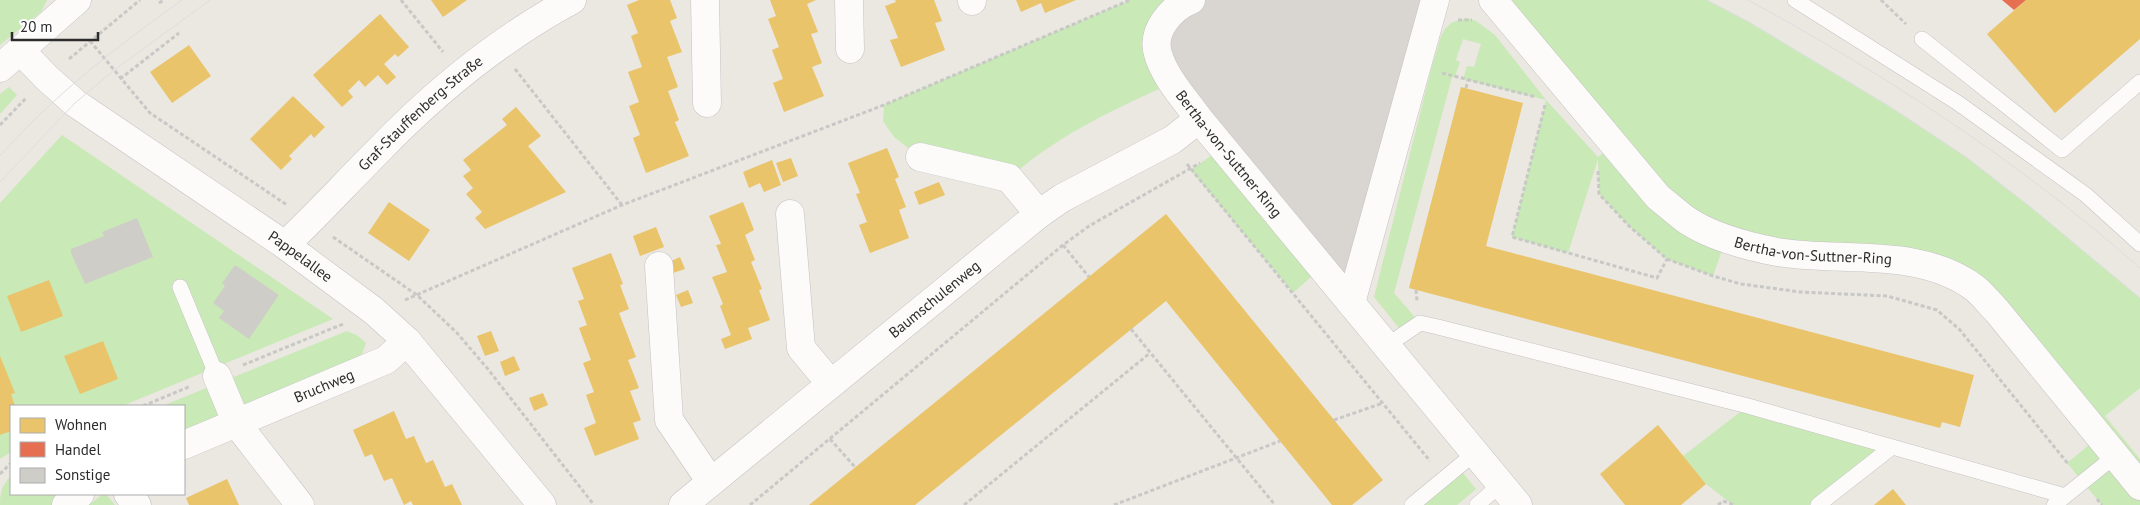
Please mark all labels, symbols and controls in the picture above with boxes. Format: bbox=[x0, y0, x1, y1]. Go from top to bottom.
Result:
scale bar bbox=[12, 10, 99, 42]
text: 20 m bbox=[20, 17, 53, 36]
street label: Graf-Stauffenberg-Straße bbox=[354, 51, 486, 175]
street label: Bertha-von-Suttner-Ring bbox=[1172, 86, 1286, 221]
street label: Pappelallee bbox=[265, 226, 336, 286]
street label: Bertha-von-Suttner-Ring bbox=[1732, 232, 1893, 268]
street label: Baumschulenweg bbox=[885, 256, 984, 342]
street label: Bruchweg bbox=[291, 365, 357, 407]
legend bbox=[10, 405, 185, 495]
text: Wohnen bbox=[55, 415, 107, 434]
text: Handel bbox=[55, 440, 101, 459]
text: Sonstige bbox=[55, 465, 110, 484]

